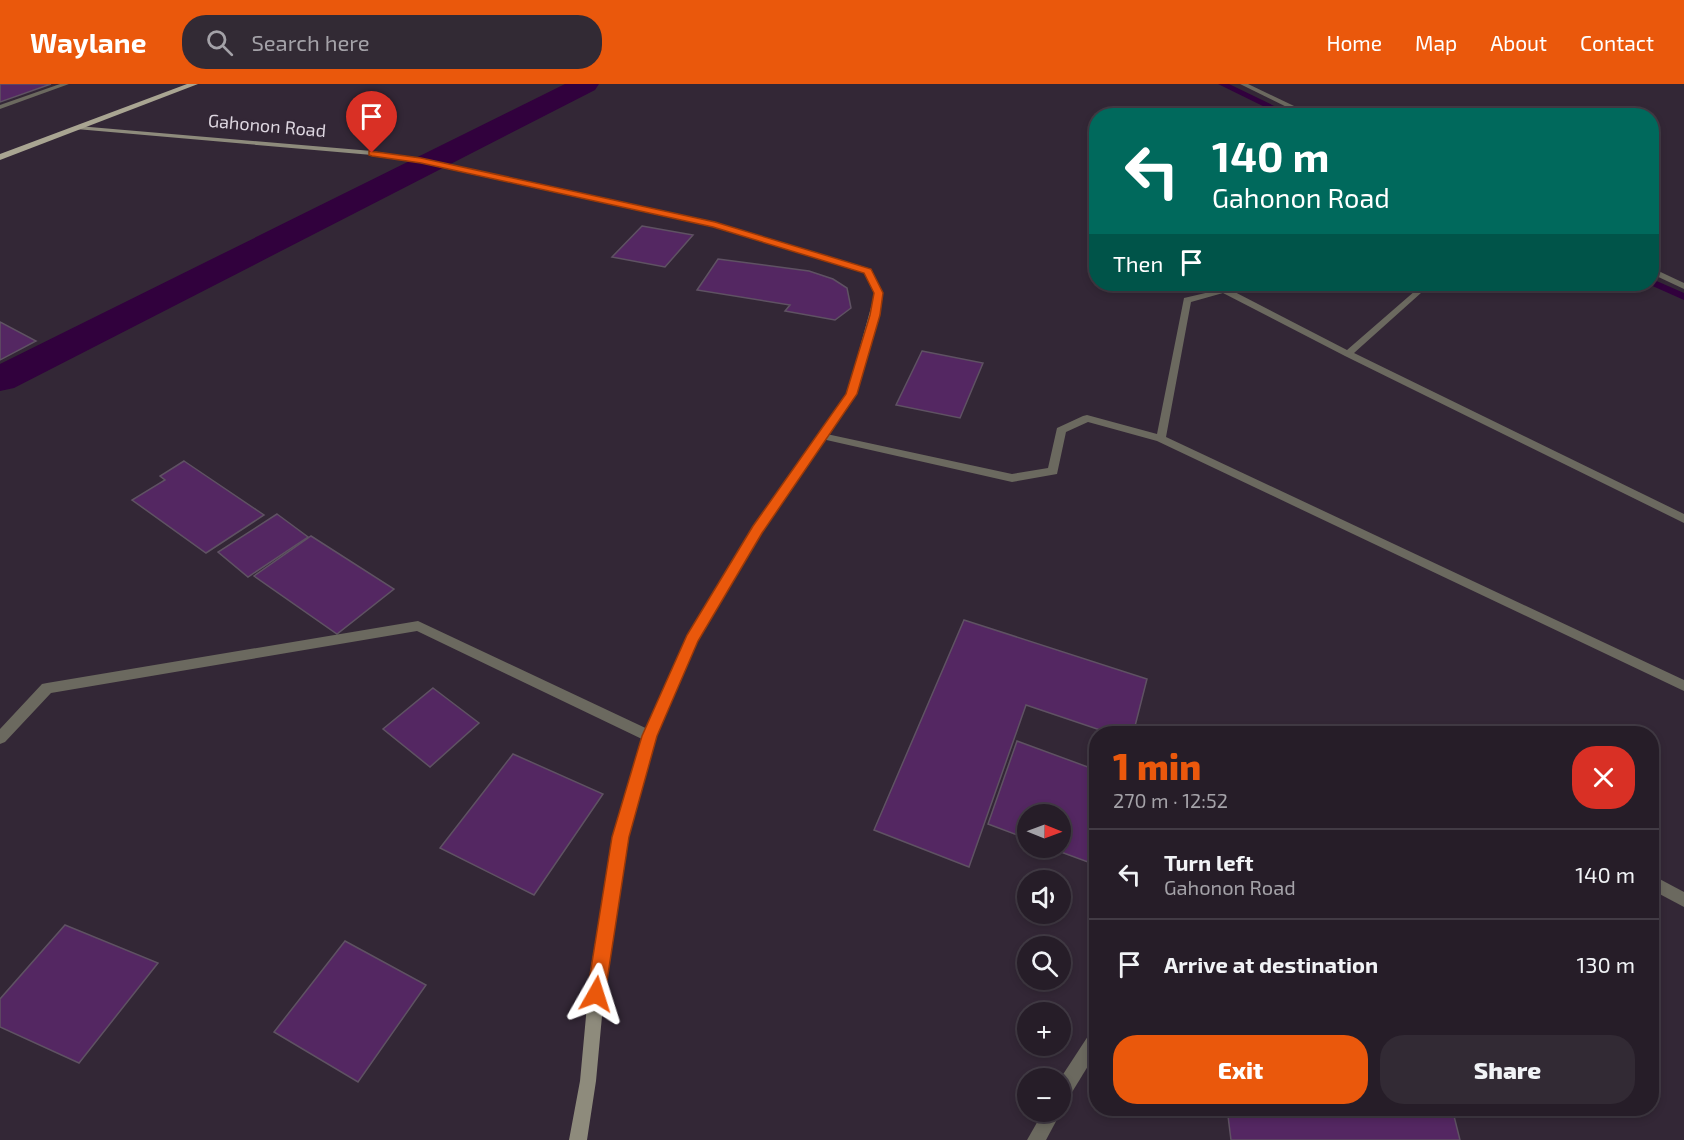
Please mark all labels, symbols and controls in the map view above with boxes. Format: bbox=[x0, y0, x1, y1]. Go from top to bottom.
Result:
search box bbox=[182, 15, 602, 69]
text: Waylane bbox=[30, 25, 146, 59]
icon: search bbox=[203, 26, 236, 59]
text: Search here bbox=[251, 29, 370, 55]
text: Home bbox=[1326, 30, 1382, 55]
text: Map bbox=[1415, 30, 1457, 55]
text: About bbox=[1490, 30, 1547, 55]
text: Contact bbox=[1580, 30, 1654, 55]
pin bbox=[346, 91, 397, 153]
icon: arrive bbox=[355, 100, 388, 133]
street label: Gahonon Road bbox=[207, 109, 327, 141]
text: 140 m bbox=[1212, 130, 1329, 180]
icon: left bbox=[1113, 132, 1191, 210]
text: Gahonon Road bbox=[1212, 181, 1390, 213]
icon: arrive bbox=[1175, 246, 1208, 279]
text: Then bbox=[1113, 250, 1163, 276]
text: 1 min bbox=[1113, 744, 1201, 787]
button: close bbox=[1572, 746, 1635, 809]
text: 270 m · 12:52 bbox=[1113, 788, 1228, 812]
north arrow bbox=[1017, 804, 1071, 858]
map controls bbox=[1017, 804, 1071, 1122]
text: Turn left bbox=[1164, 849, 1253, 875]
icon: left bbox=[1113, 858, 1146, 891]
text: 140 m bbox=[1575, 861, 1635, 887]
button: sound bbox=[1017, 870, 1071, 924]
text: Gahonon Road bbox=[1164, 875, 1296, 899]
button: search bbox=[1017, 936, 1071, 990]
icon: arrive bbox=[1113, 948, 1146, 981]
text: Arrive at destination bbox=[1164, 951, 1378, 977]
text: 130 m bbox=[1577, 951, 1635, 977]
position arrow bbox=[564, 962, 628, 1026]
button: + bbox=[1017, 1002, 1071, 1056]
button: Exit bbox=[1113, 1035, 1368, 1104]
button: Share bbox=[1380, 1035, 1635, 1104]
button: − bbox=[1017, 1068, 1071, 1122]

